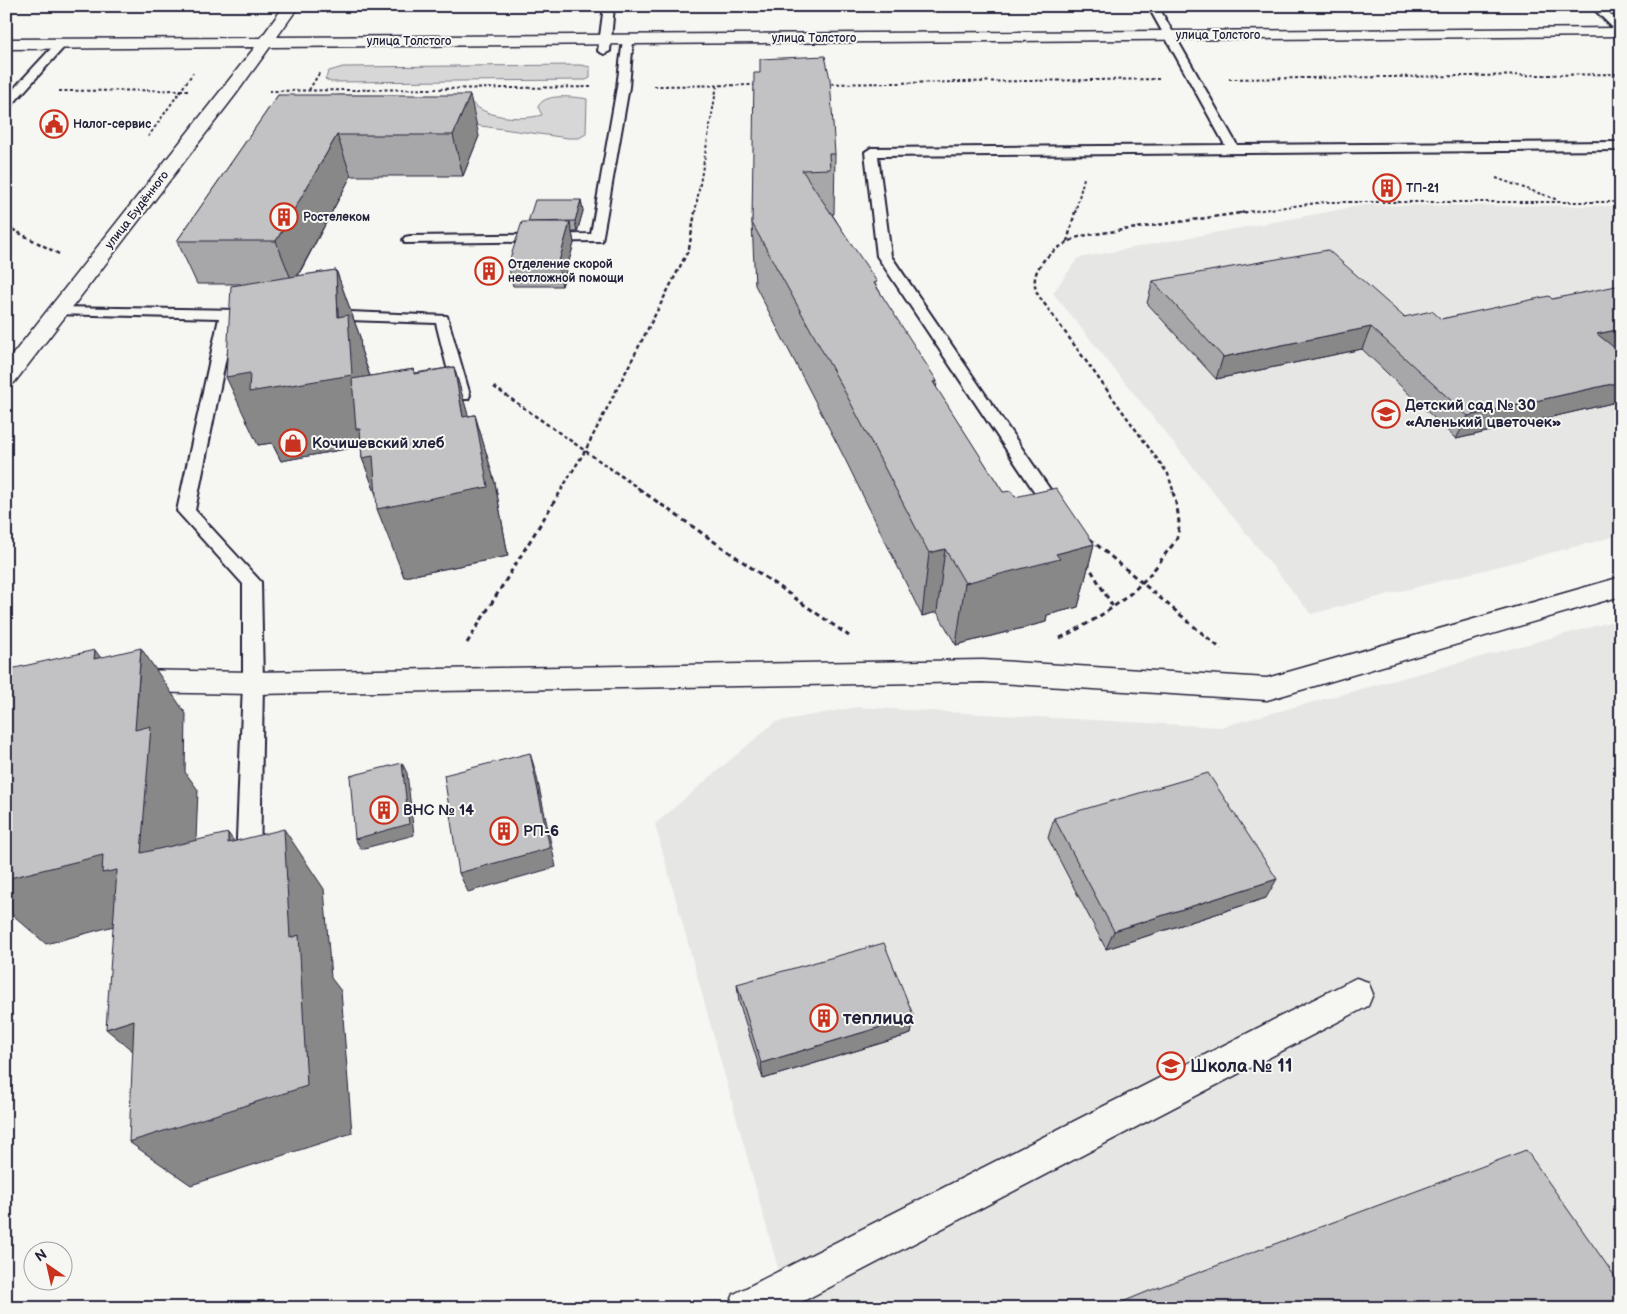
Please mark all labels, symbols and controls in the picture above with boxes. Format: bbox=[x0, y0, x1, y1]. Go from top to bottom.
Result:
street label: улица Толстого bbox=[1176, 28, 1260, 43]
street label: улица Толстого bbox=[772, 31, 856, 46]
street label: улица Толстого bbox=[367, 34, 451, 49]
public building icon: Налог-сервис bbox=[39, 109, 69, 139]
place label: Налог-сервис bbox=[73, 117, 151, 132]
street label: улица Будённого bbox=[102, 168, 172, 252]
building icon: ТП-21 bbox=[1372, 173, 1402, 203]
place label: ТП-21 bbox=[1406, 181, 1439, 196]
building icon: Ростелеком bbox=[269, 202, 299, 232]
place label: Ростелеком bbox=[303, 210, 370, 225]
building icon: Отделение скорой неотложной помощи bbox=[474, 256, 504, 286]
place label: Отделение скорой неотложной помощи bbox=[508, 257, 624, 286]
place label: Детский сад № 30 «Аленький цветочек» bbox=[1405, 396, 1562, 432]
school or university icon: Детский сад № 30 «Аленький цветочек» bbox=[1371, 399, 1401, 429]
shop icon: Кочишевский хлеб bbox=[278, 428, 308, 458]
place label: Кочишевский хлеб bbox=[312, 434, 445, 453]
building icon: ВНС № 14 bbox=[369, 795, 399, 825]
place label: ВНС № 14 bbox=[403, 801, 474, 820]
building icon: РП-6 bbox=[489, 816, 519, 846]
place label: РП-6 bbox=[523, 822, 559, 841]
building icon: теплица bbox=[809, 1003, 839, 1033]
place label: теплица bbox=[843, 1008, 914, 1029]
school or university icon: Школа № 11 bbox=[1156, 1051, 1186, 1081]
place label: Школа № 11 bbox=[1190, 1056, 1292, 1077]
north arrow bbox=[22, 1242, 72, 1292]
text: N bbox=[32, 1246, 50, 1266]

